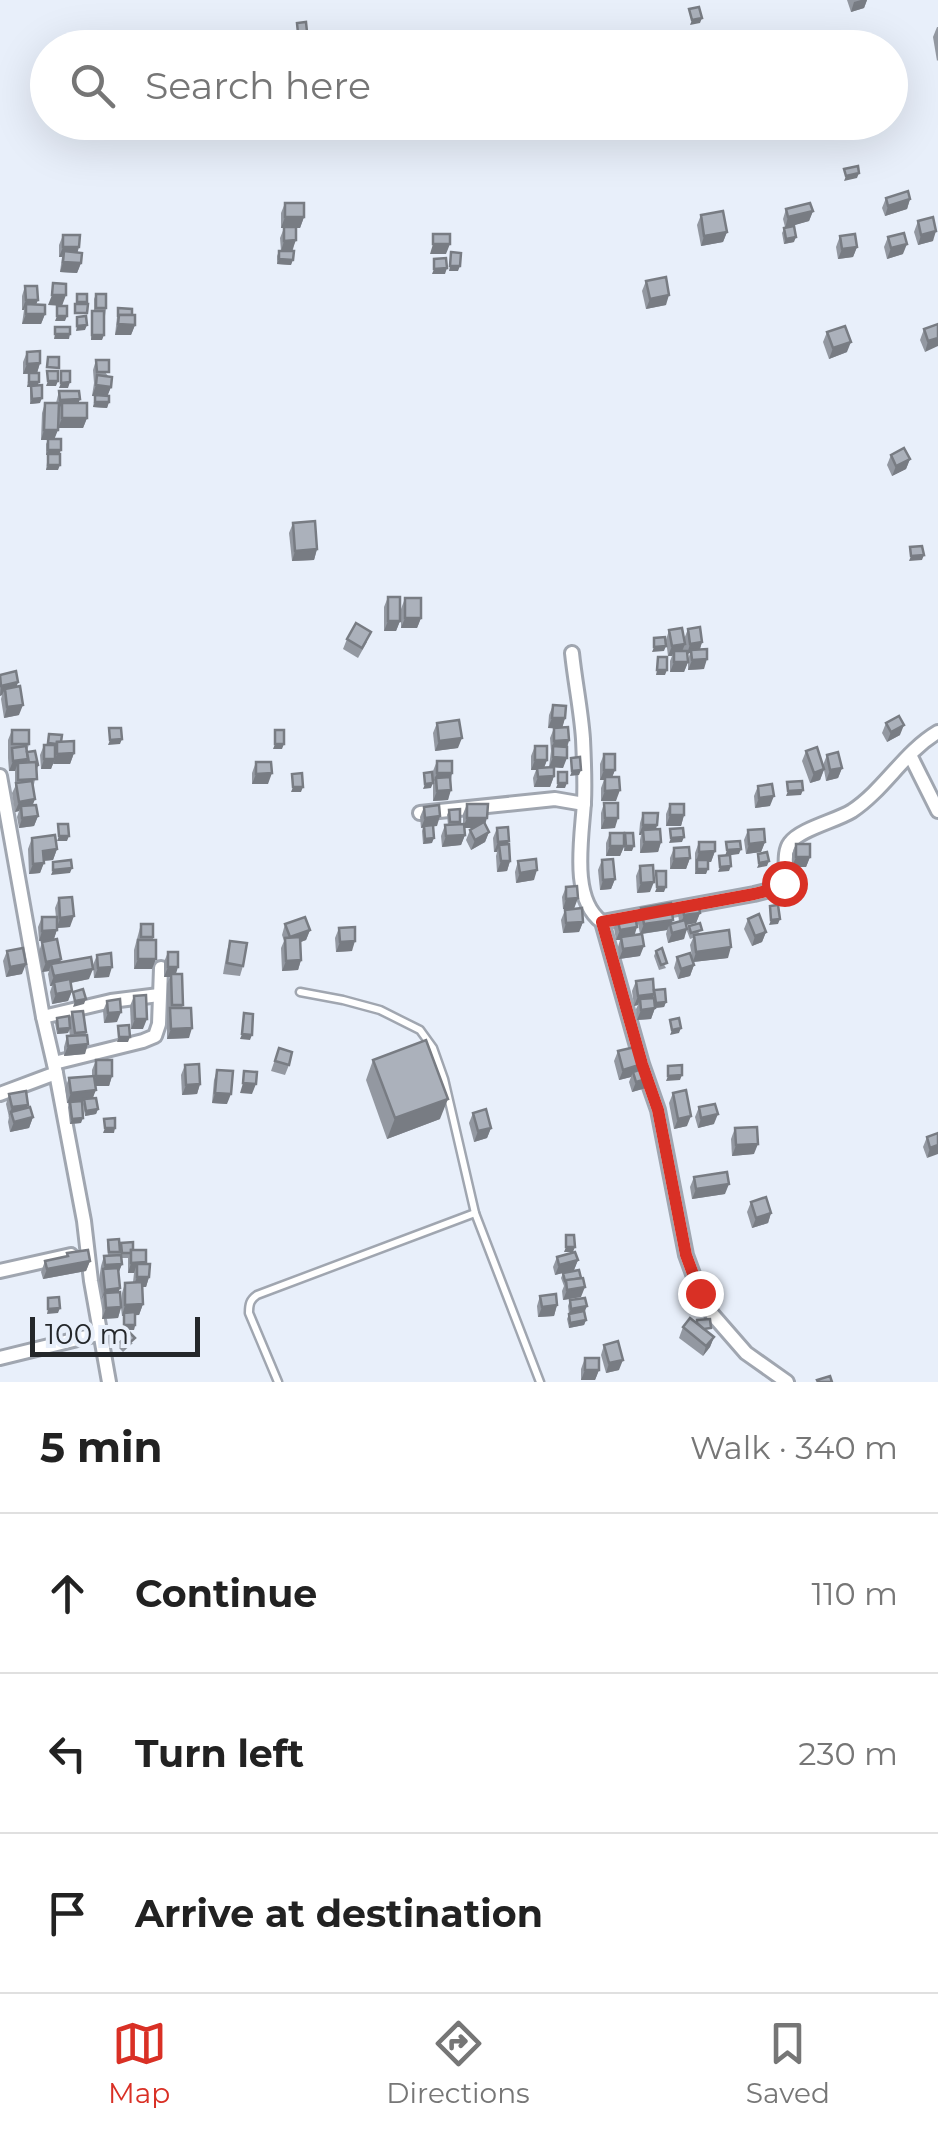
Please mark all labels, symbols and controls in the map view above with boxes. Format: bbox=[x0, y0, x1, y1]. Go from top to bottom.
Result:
search box bbox=[30, 30, 908, 140]
icon: search bbox=[65, 58, 120, 113]
text: Search here bbox=[145, 62, 371, 109]
route start bbox=[762, 861, 808, 907]
route end bbox=[678, 1271, 724, 1317]
scale bar bbox=[30, 1312, 200, 1356]
text: 100 m bbox=[45, 1317, 129, 1351]
text: 5 min bbox=[40, 1421, 163, 1473]
text: Walk · 340 m bbox=[690, 1428, 898, 1467]
icon: ahead bbox=[40, 1566, 95, 1621]
text: Continue bbox=[135, 1570, 317, 1617]
text: 110 m bbox=[811, 1574, 898, 1613]
icon: left bbox=[40, 1726, 95, 1781]
text: Turn left bbox=[135, 1730, 304, 1777]
text: 230 m bbox=[798, 1734, 898, 1773]
icon: arrive bbox=[40, 1886, 95, 1941]
text: Arrive at destination bbox=[135, 1890, 543, 1937]
tab: Map bbox=[108, 2016, 170, 2110]
tab: Directions bbox=[386, 2016, 530, 2110]
tab: Saved bbox=[746, 2016, 830, 2110]

